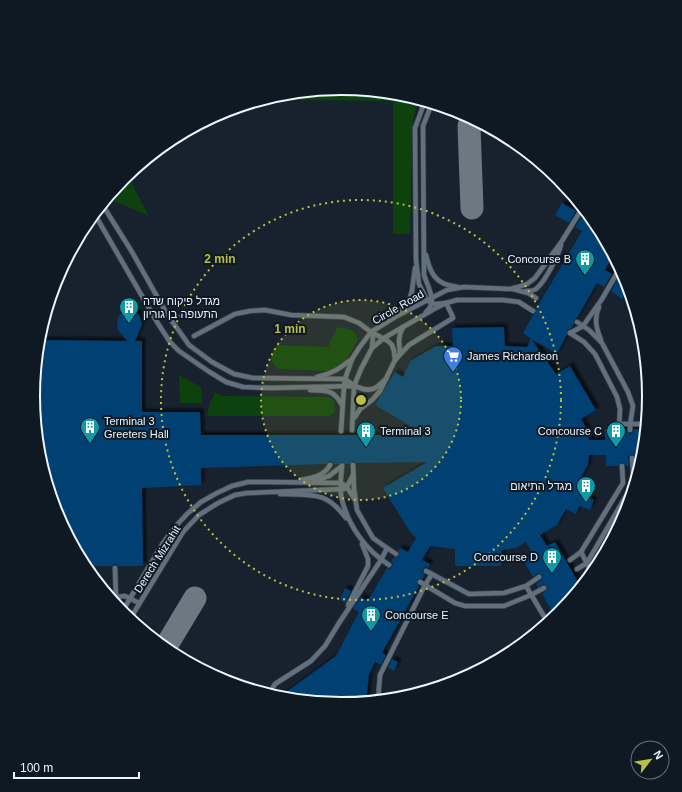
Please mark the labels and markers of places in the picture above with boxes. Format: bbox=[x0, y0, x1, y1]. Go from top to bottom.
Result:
building icon: Concourse B bbox=[574, 248, 596, 276]
place label: Concourse B bbox=[507, 253, 571, 265]
place label: מגדל פיקוח שדה התעופה בן גוריון bbox=[143, 295, 220, 320]
building icon: מגדל פיקוח שדה התעופה בן גוריון bbox=[118, 296, 140, 324]
supermarket icon: James Richardson bbox=[442, 345, 464, 373]
place label: James Richardson bbox=[467, 350, 558, 362]
centre of rings bbox=[354, 393, 368, 407]
place label: Terminal 3 Greeters Hall bbox=[104, 415, 169, 440]
building icon: Terminal 3 Greeters Hall bbox=[79, 416, 101, 444]
building icon: Terminal 3 bbox=[355, 420, 377, 448]
building icon: Concourse C bbox=[605, 420, 627, 448]
place label: Terminal 3 bbox=[380, 425, 431, 437]
place label: Concourse C bbox=[538, 425, 602, 437]
building icon: מגדל התיאום bbox=[575, 475, 597, 503]
place label: מגדל התיאום bbox=[510, 480, 572, 492]
building icon: Concourse D bbox=[541, 546, 563, 574]
place label: Concourse D bbox=[474, 551, 538, 563]
building icon: Concourse E bbox=[360, 604, 382, 632]
place label: Concourse E bbox=[385, 609, 449, 621]

